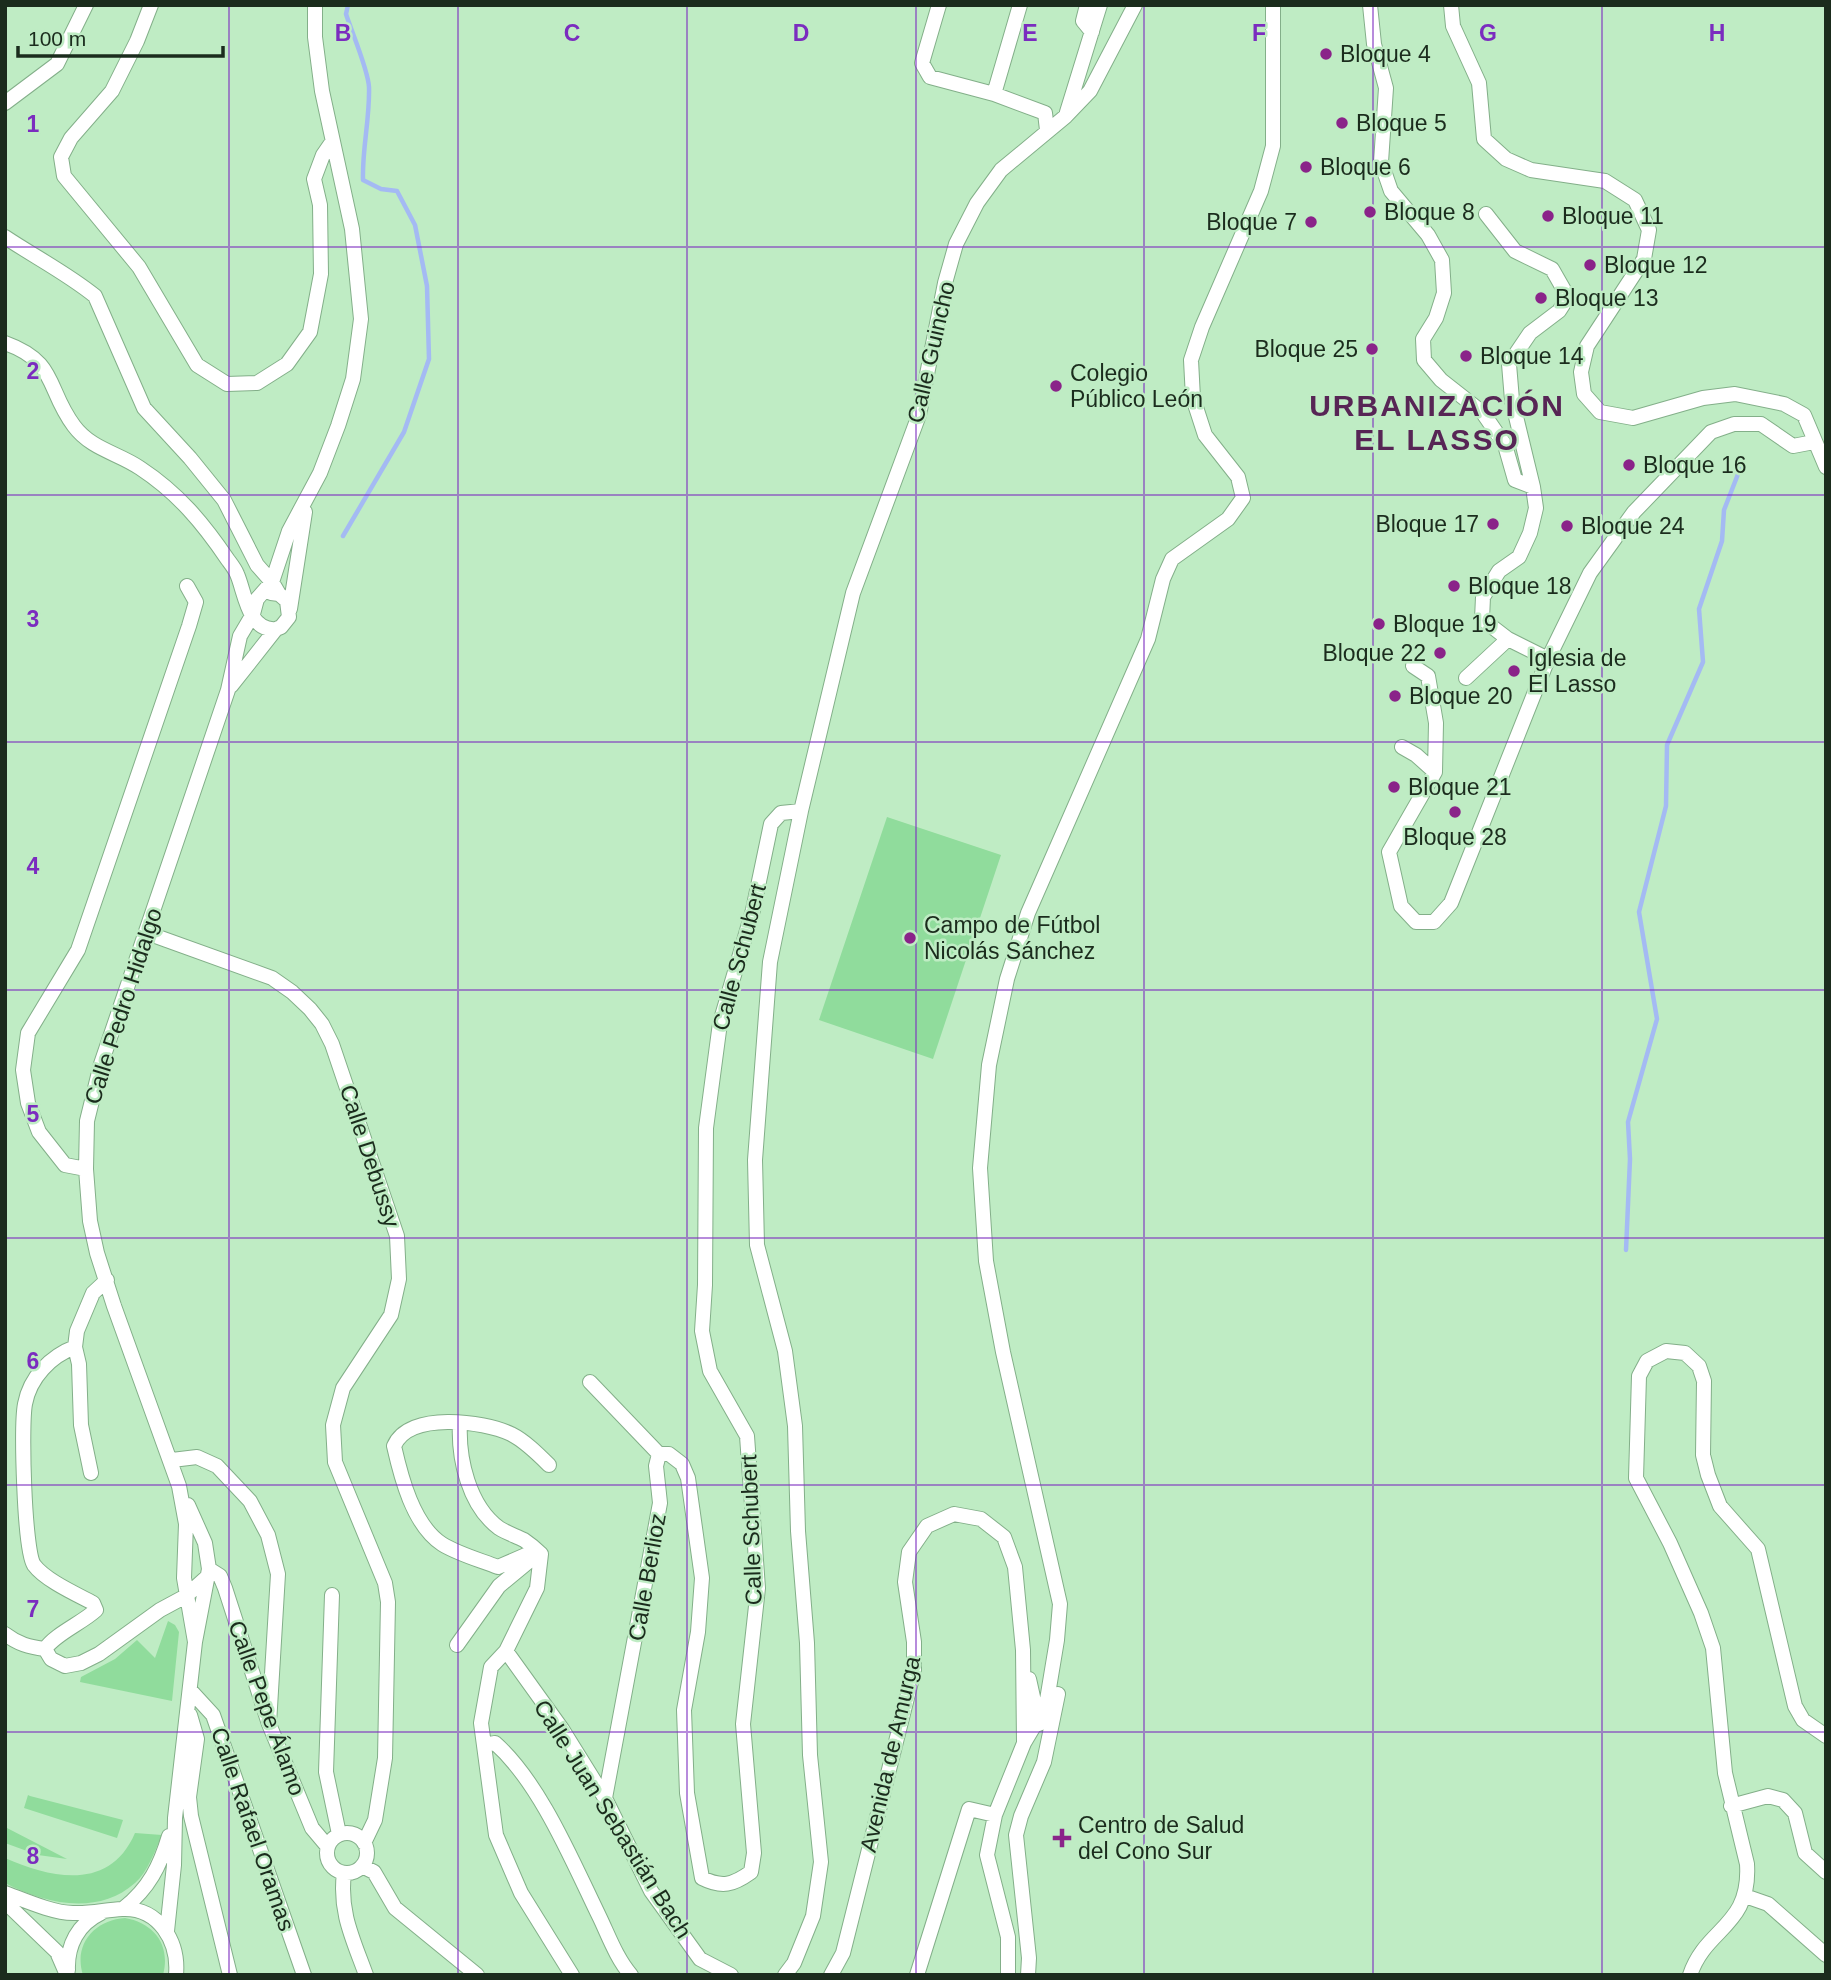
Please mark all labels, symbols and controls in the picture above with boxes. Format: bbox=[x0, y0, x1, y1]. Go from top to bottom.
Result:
scale bar bbox=[18, 14, 222, 58]
text: B bbox=[335, 20, 351, 46]
text: C bbox=[564, 20, 580, 46]
text: D bbox=[793, 20, 809, 46]
text: E bbox=[1022, 20, 1038, 46]
text: F bbox=[1252, 20, 1266, 46]
text: G bbox=[1479, 20, 1497, 46]
text: H bbox=[1709, 20, 1725, 46]
text: 100 m bbox=[28, 27, 86, 50]
place label: Bloque 4 bbox=[1340, 41, 1431, 67]
marker: Bloque 4 bbox=[1318, 46, 1334, 62]
place label: Bloque 5 bbox=[1356, 110, 1447, 136]
text: 1 bbox=[27, 111, 40, 137]
marker: Bloque 5 bbox=[1334, 115, 1350, 131]
place label: Bloque 6 bbox=[1320, 154, 1411, 180]
marker: Bloque 6 bbox=[1298, 159, 1314, 175]
place label: Bloque 8 bbox=[1384, 199, 1475, 225]
place label: Bloque 11 bbox=[1562, 203, 1664, 229]
marker: Bloque 8 bbox=[1362, 204, 1378, 220]
marker: Bloque 11 bbox=[1540, 208, 1556, 224]
place label: Bloque 7 bbox=[1206, 209, 1297, 235]
marker: Bloque 7 bbox=[1303, 214, 1319, 230]
place label: Bloque 12 bbox=[1604, 252, 1708, 278]
marker: Bloque 12 bbox=[1582, 257, 1598, 273]
street label: Calle Guincho bbox=[902, 279, 960, 425]
place label: Bloque 13 bbox=[1555, 285, 1659, 311]
marker: Bloque 13 bbox=[1533, 290, 1549, 306]
place label: Bloque 25 bbox=[1254, 336, 1358, 362]
marker: Bloque 25 bbox=[1364, 341, 1380, 357]
place label: Bloque 14 bbox=[1480, 343, 1584, 369]
marker: Bloque 14 bbox=[1458, 348, 1474, 364]
text: 2 bbox=[27, 358, 39, 384]
place label: Colegio Público León bbox=[1070, 360, 1203, 412]
marker: Colegio Público León bbox=[1048, 378, 1064, 394]
district label: URBANIZACIÓN EL LASSO bbox=[1309, 389, 1565, 456]
place label: Bloque 16 bbox=[1643, 452, 1747, 478]
marker: Bloque 16 bbox=[1621, 457, 1637, 473]
place label: Bloque 17 bbox=[1375, 511, 1479, 537]
place label: Bloque 24 bbox=[1581, 513, 1685, 539]
marker: Bloque 17 bbox=[1485, 516, 1501, 532]
marker: Bloque 24 bbox=[1559, 518, 1575, 534]
place label: Bloque 18 bbox=[1468, 573, 1572, 599]
marker: Bloque 18 bbox=[1446, 578, 1462, 594]
text: 3 bbox=[27, 606, 39, 632]
place label: Bloque 19 bbox=[1393, 611, 1497, 637]
marker: Bloque 19 bbox=[1371, 616, 1387, 632]
place label: Bloque 22 bbox=[1322, 640, 1426, 666]
marker: Bloque 22 bbox=[1432, 645, 1448, 661]
place label: Iglesia de El Lasso bbox=[1528, 645, 1626, 697]
marker: Iglesia de El Lasso bbox=[1506, 663, 1522, 679]
place label: Bloque 20 bbox=[1409, 683, 1513, 709]
marker: Bloque 20 bbox=[1387, 688, 1403, 704]
place label: Bloque 21 bbox=[1408, 774, 1512, 800]
marker: Bloque 21 bbox=[1386, 779, 1402, 795]
marker: Bloque 28 bbox=[1447, 804, 1463, 820]
place label: Bloque 28 bbox=[1403, 824, 1507, 850]
text: 4 bbox=[27, 853, 40, 879]
street label: Calle Schubert bbox=[707, 880, 771, 1033]
street label: Calle Pedro Hidalgo bbox=[79, 905, 167, 1107]
place label: Campo de Fútbol Nicolás Sánchez bbox=[924, 912, 1100, 964]
marker: Campo de Fútbol Nicolás Sánchez bbox=[902, 930, 918, 946]
street label: Calle Debussy bbox=[335, 1081, 405, 1231]
text: 5 bbox=[27, 1101, 40, 1127]
text: 6 bbox=[27, 1348, 39, 1374]
street label: Calle Schubert bbox=[735, 1454, 767, 1606]
street label: Calle Berlioz bbox=[623, 1511, 671, 1643]
text: 7 bbox=[27, 1596, 39, 1622]
street label: Calle Pepe Álamo bbox=[223, 1617, 311, 1799]
street label: Avenida de Amurga bbox=[855, 1653, 925, 1855]
street label: Calle Juan Sebastián Bach bbox=[529, 1695, 697, 1943]
street label: Calle Rafael Oramas bbox=[206, 1724, 300, 1934]
place label: Centro de Salud del Cono Sur bbox=[1078, 1812, 1244, 1864]
marker: Centro de Salud del Cono Sur bbox=[1052, 1828, 1072, 1848]
text: 8 bbox=[27, 1843, 40, 1869]

